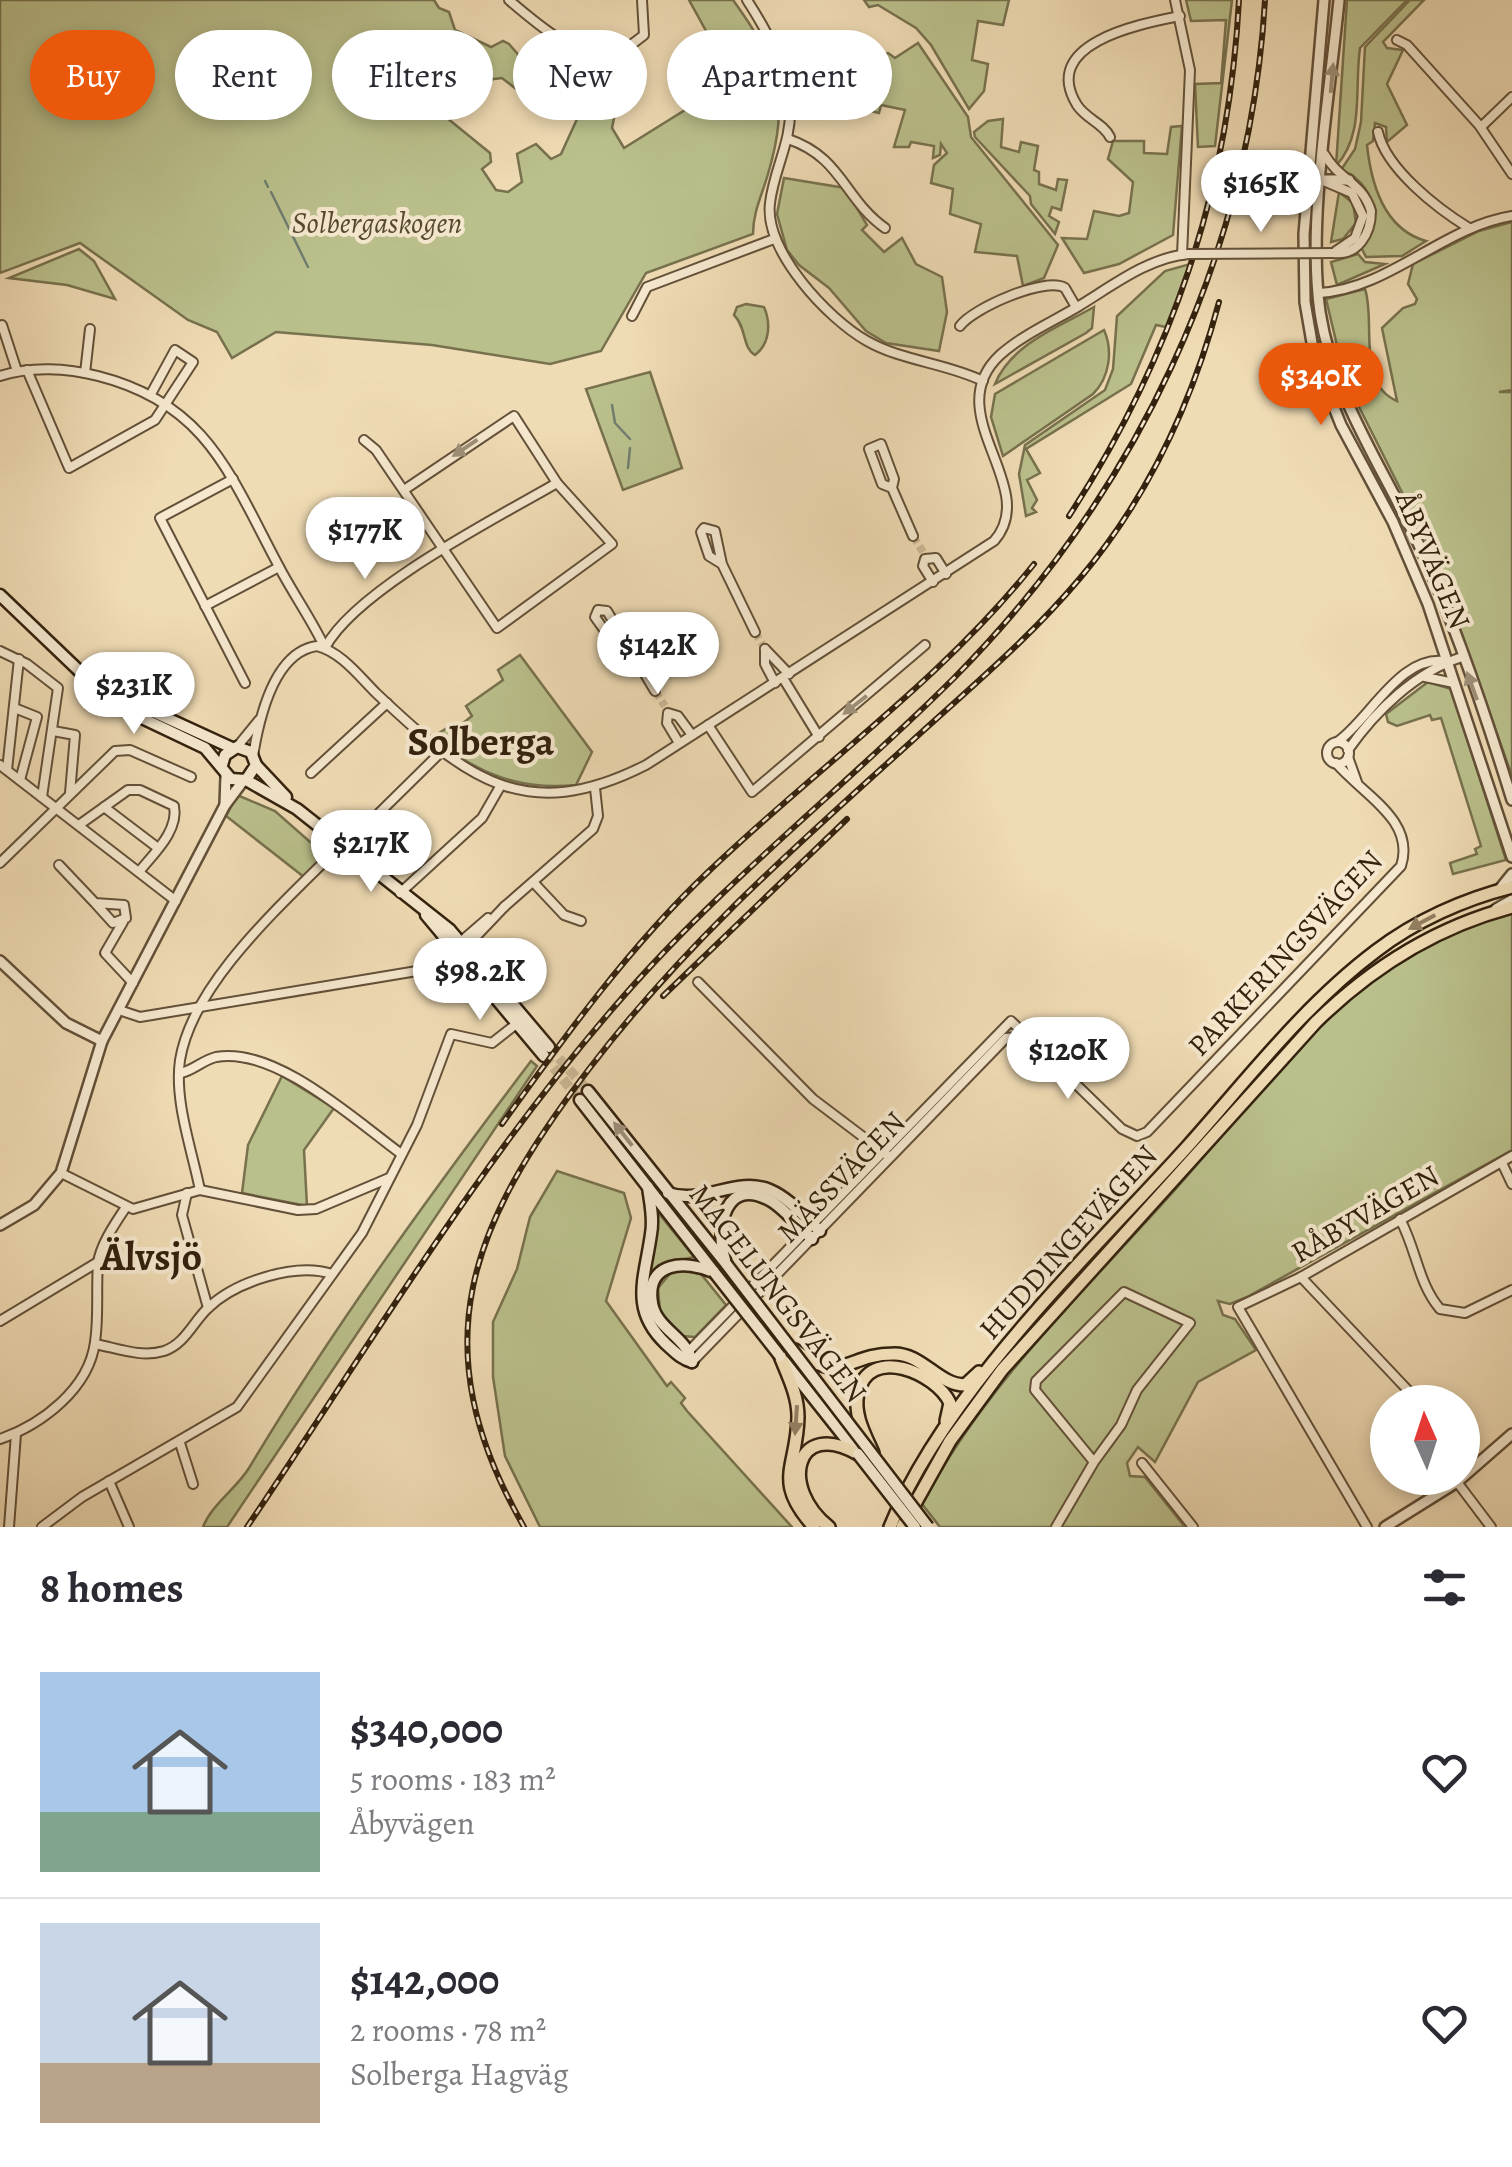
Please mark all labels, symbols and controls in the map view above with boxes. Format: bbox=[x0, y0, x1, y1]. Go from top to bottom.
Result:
chip: Buy bbox=[30, 30, 155, 120]
chip: Rent bbox=[175, 30, 312, 120]
chip: Filters bbox=[332, 30, 493, 120]
chip: New bbox=[513, 30, 647, 120]
chip: Apartment bbox=[667, 30, 892, 120]
one-way arrow bbox=[1324, 61, 1340, 93]
pin: $165K bbox=[1191, 150, 1331, 235]
text: $165K bbox=[1223, 160, 1299, 204]
park label: Solbergaskogen bbox=[292, 203, 462, 243]
pin: $340K bbox=[1251, 343, 1391, 428]
text: $340K bbox=[1281, 353, 1361, 397]
one-way arrow bbox=[451, 438, 478, 457]
street label: ÅBYVÄGEN bbox=[1386, 484, 1480, 635]
pin: $177K bbox=[295, 497, 435, 582]
text: $177K bbox=[328, 507, 402, 551]
pin: $142K bbox=[588, 612, 728, 697]
text: $142K bbox=[619, 622, 697, 666]
pin: $231K bbox=[64, 652, 204, 737]
text: $231K bbox=[96, 662, 172, 706]
one-way arrow bbox=[1464, 670, 1479, 700]
one-way arrow bbox=[843, 694, 868, 715]
district label: Solberga bbox=[408, 714, 555, 769]
pin: $217K bbox=[301, 810, 441, 895]
text: $217K bbox=[333, 820, 409, 864]
street label: PARKERINGSVÄGEN bbox=[1179, 841, 1391, 1065]
one-way arrow bbox=[1407, 914, 1436, 931]
pin: $98.2K bbox=[399, 938, 561, 1023]
text: $98.2K bbox=[435, 948, 525, 992]
pin: $120K bbox=[998, 1017, 1138, 1102]
text: $120K bbox=[1029, 1027, 1107, 1071]
street label: MÄSSVÄGEN bbox=[768, 1103, 914, 1251]
one-way arrow bbox=[613, 1121, 634, 1147]
street label: HUDDINGEVÄGEN bbox=[970, 1136, 1166, 1348]
street label: RÅBYVÄGEN bbox=[1284, 1156, 1446, 1272]
street label: MAGELUNGSVÄGEN bbox=[680, 1175, 876, 1411]
district label: Älvsjö bbox=[99, 1229, 202, 1284]
north arrow bbox=[1370, 1385, 1480, 1495]
map controls bbox=[1370, 1385, 1480, 1495]
one-way arrow bbox=[788, 1404, 804, 1436]
text: 8 homes bbox=[40, 1559, 184, 1616]
icon: filters bbox=[1417, 1560, 1472, 1615]
text: $340,000 bbox=[350, 1700, 503, 1757]
icon: home bbox=[120, 1712, 240, 1832]
icon: heart bbox=[1417, 1745, 1472, 1800]
text: 5 rooms · 183 m² bbox=[350, 1757, 556, 1801]
text: Åbyvägen bbox=[350, 1801, 475, 1845]
text: $142,000 bbox=[350, 1951, 499, 2008]
icon: home bbox=[120, 1963, 240, 2083]
icon: heart bbox=[1417, 1996, 1472, 2051]
text: 2 rooms · 78 m² bbox=[350, 2008, 546, 2052]
text: Solberga Hagväg bbox=[350, 2052, 569, 2096]

